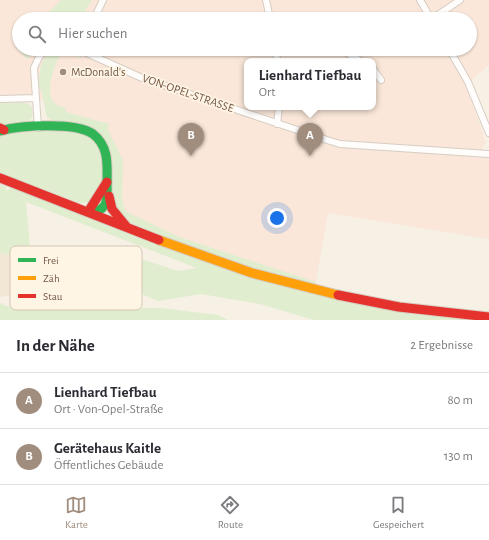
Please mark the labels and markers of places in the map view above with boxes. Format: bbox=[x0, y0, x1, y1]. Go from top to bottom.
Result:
place label: McDonald's bbox=[71, 66, 125, 78]
marker: McDonald's bbox=[58, 67, 68, 77]
pin: B bbox=[178, 123, 204, 156]
pin: A bbox=[297, 123, 323, 156]

